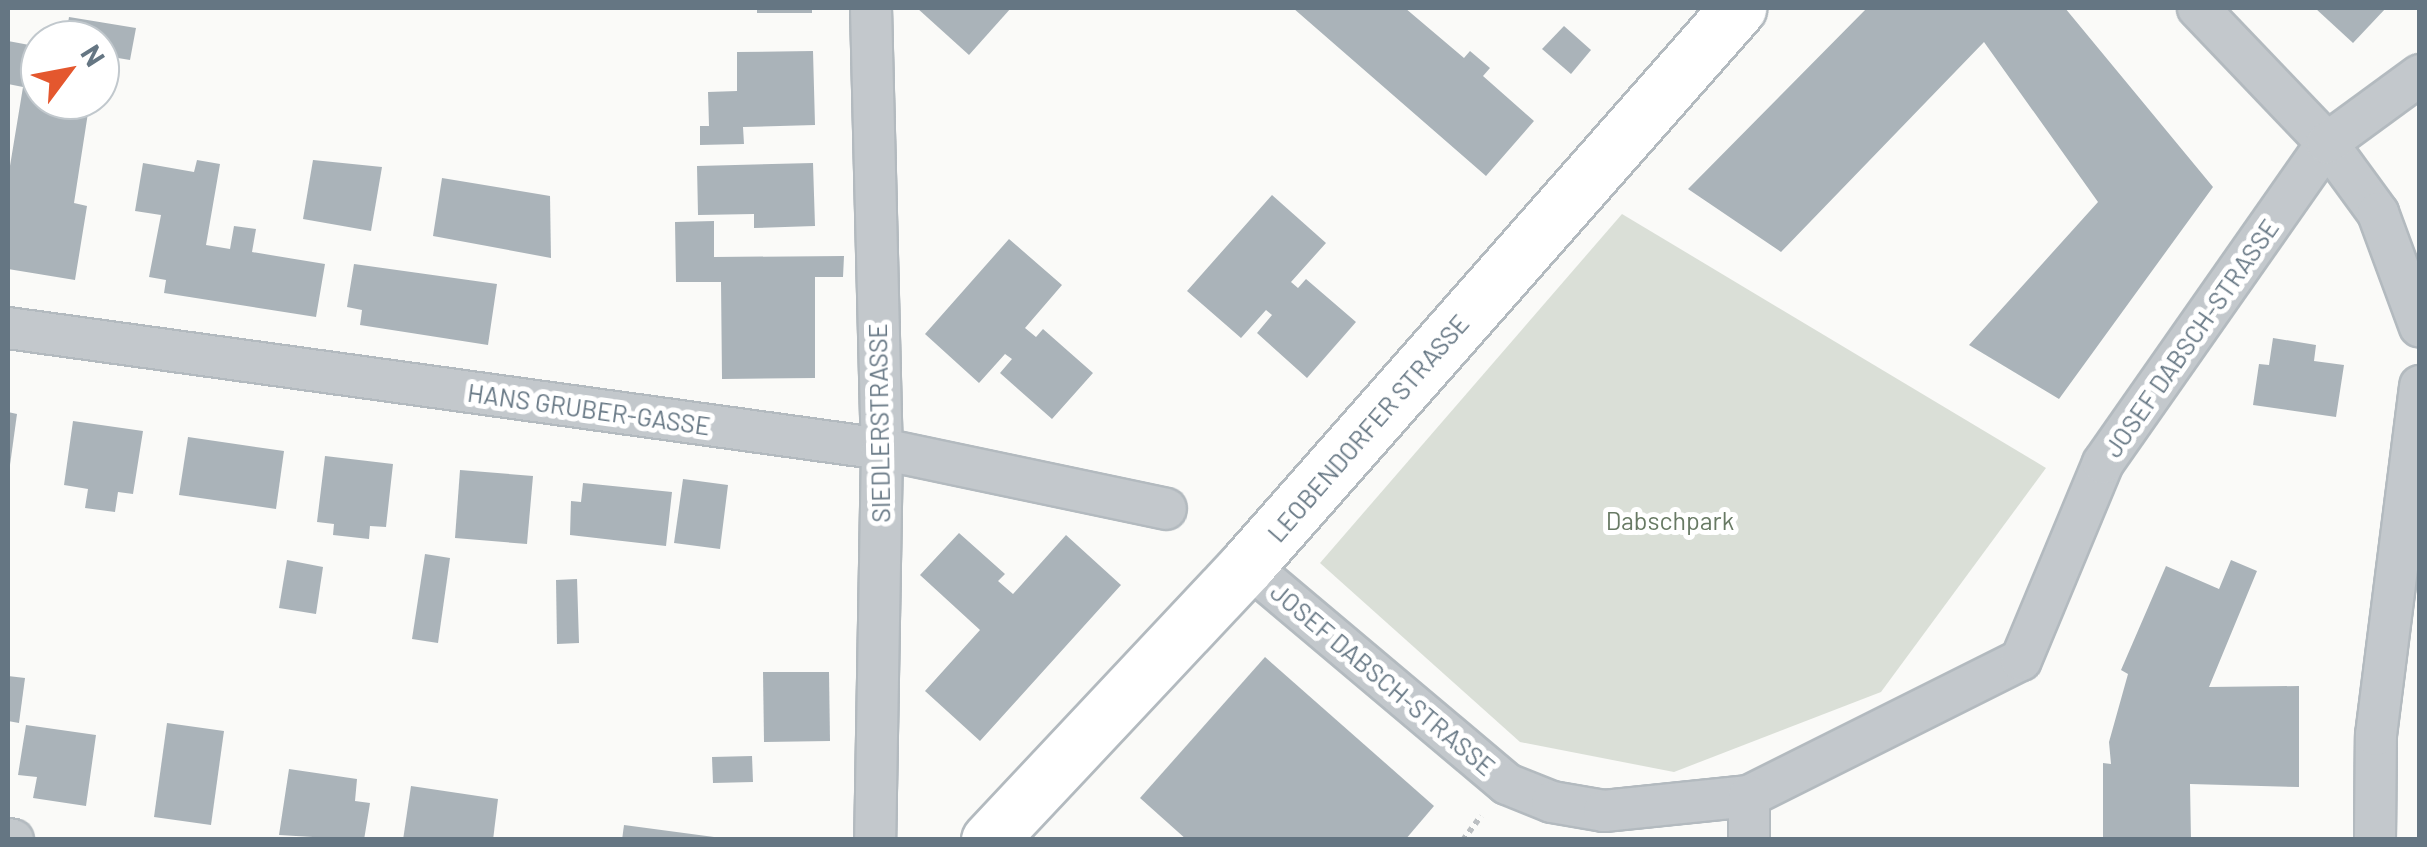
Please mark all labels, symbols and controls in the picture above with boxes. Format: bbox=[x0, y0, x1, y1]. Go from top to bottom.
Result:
north arrow bbox=[20, 20, 120, 120]
text: N bbox=[74, 38, 113, 72]
street label: JOSEF DABSCH-STRASSE bbox=[2097, 213, 2285, 463]
street label: LEOBENDORFER STRASSE bbox=[1261, 308, 1475, 548]
street label: SIEDLERSTRASSE bbox=[862, 323, 896, 523]
street label: HANS GRUBER-GASSE bbox=[466, 377, 712, 441]
park label: Dabschpark bbox=[1606, 505, 1734, 535]
street label: JOSEF DABSCH-STRASSE bbox=[1265, 576, 1501, 782]

